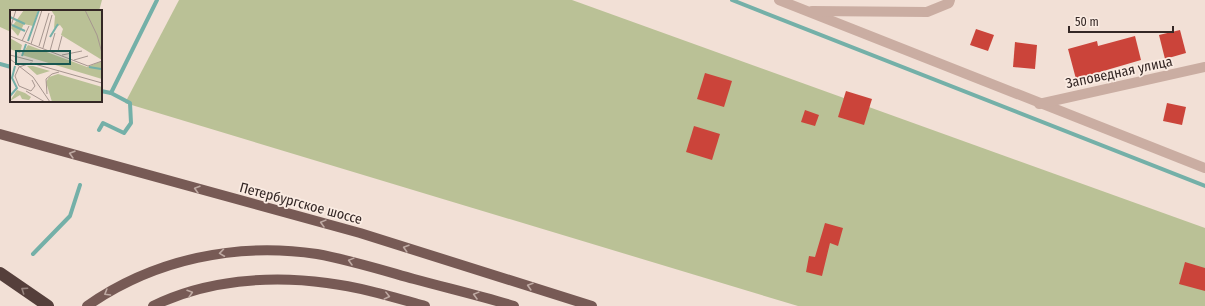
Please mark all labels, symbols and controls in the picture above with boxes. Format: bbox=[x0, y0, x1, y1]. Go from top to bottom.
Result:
scale bar bbox=[1069, 8, 1173, 34]
inset map bbox=[10, 10, 102, 102]
text: 50 m bbox=[1075, 15, 1099, 29]
street label: Заповедная улица bbox=[1064, 53, 1174, 92]
one-way arrow bbox=[69, 150, 76, 159]
street label: Петербургское шоссе bbox=[238, 179, 364, 228]
one-way arrow bbox=[194, 185, 201, 194]
one-way arrow bbox=[319, 219, 326, 228]
one-way arrow bbox=[403, 244, 410, 253]
one-way arrow bbox=[219, 248, 225, 257]
one-way arrow bbox=[347, 258, 354, 266]
one-way arrow bbox=[527, 282, 534, 291]
one-way arrow bbox=[21, 287, 28, 295]
one-way arrow bbox=[104, 289, 111, 296]
one-way arrow bbox=[186, 289, 193, 298]
one-way arrow bbox=[383, 291, 390, 300]
one-way arrow bbox=[473, 292, 479, 300]

